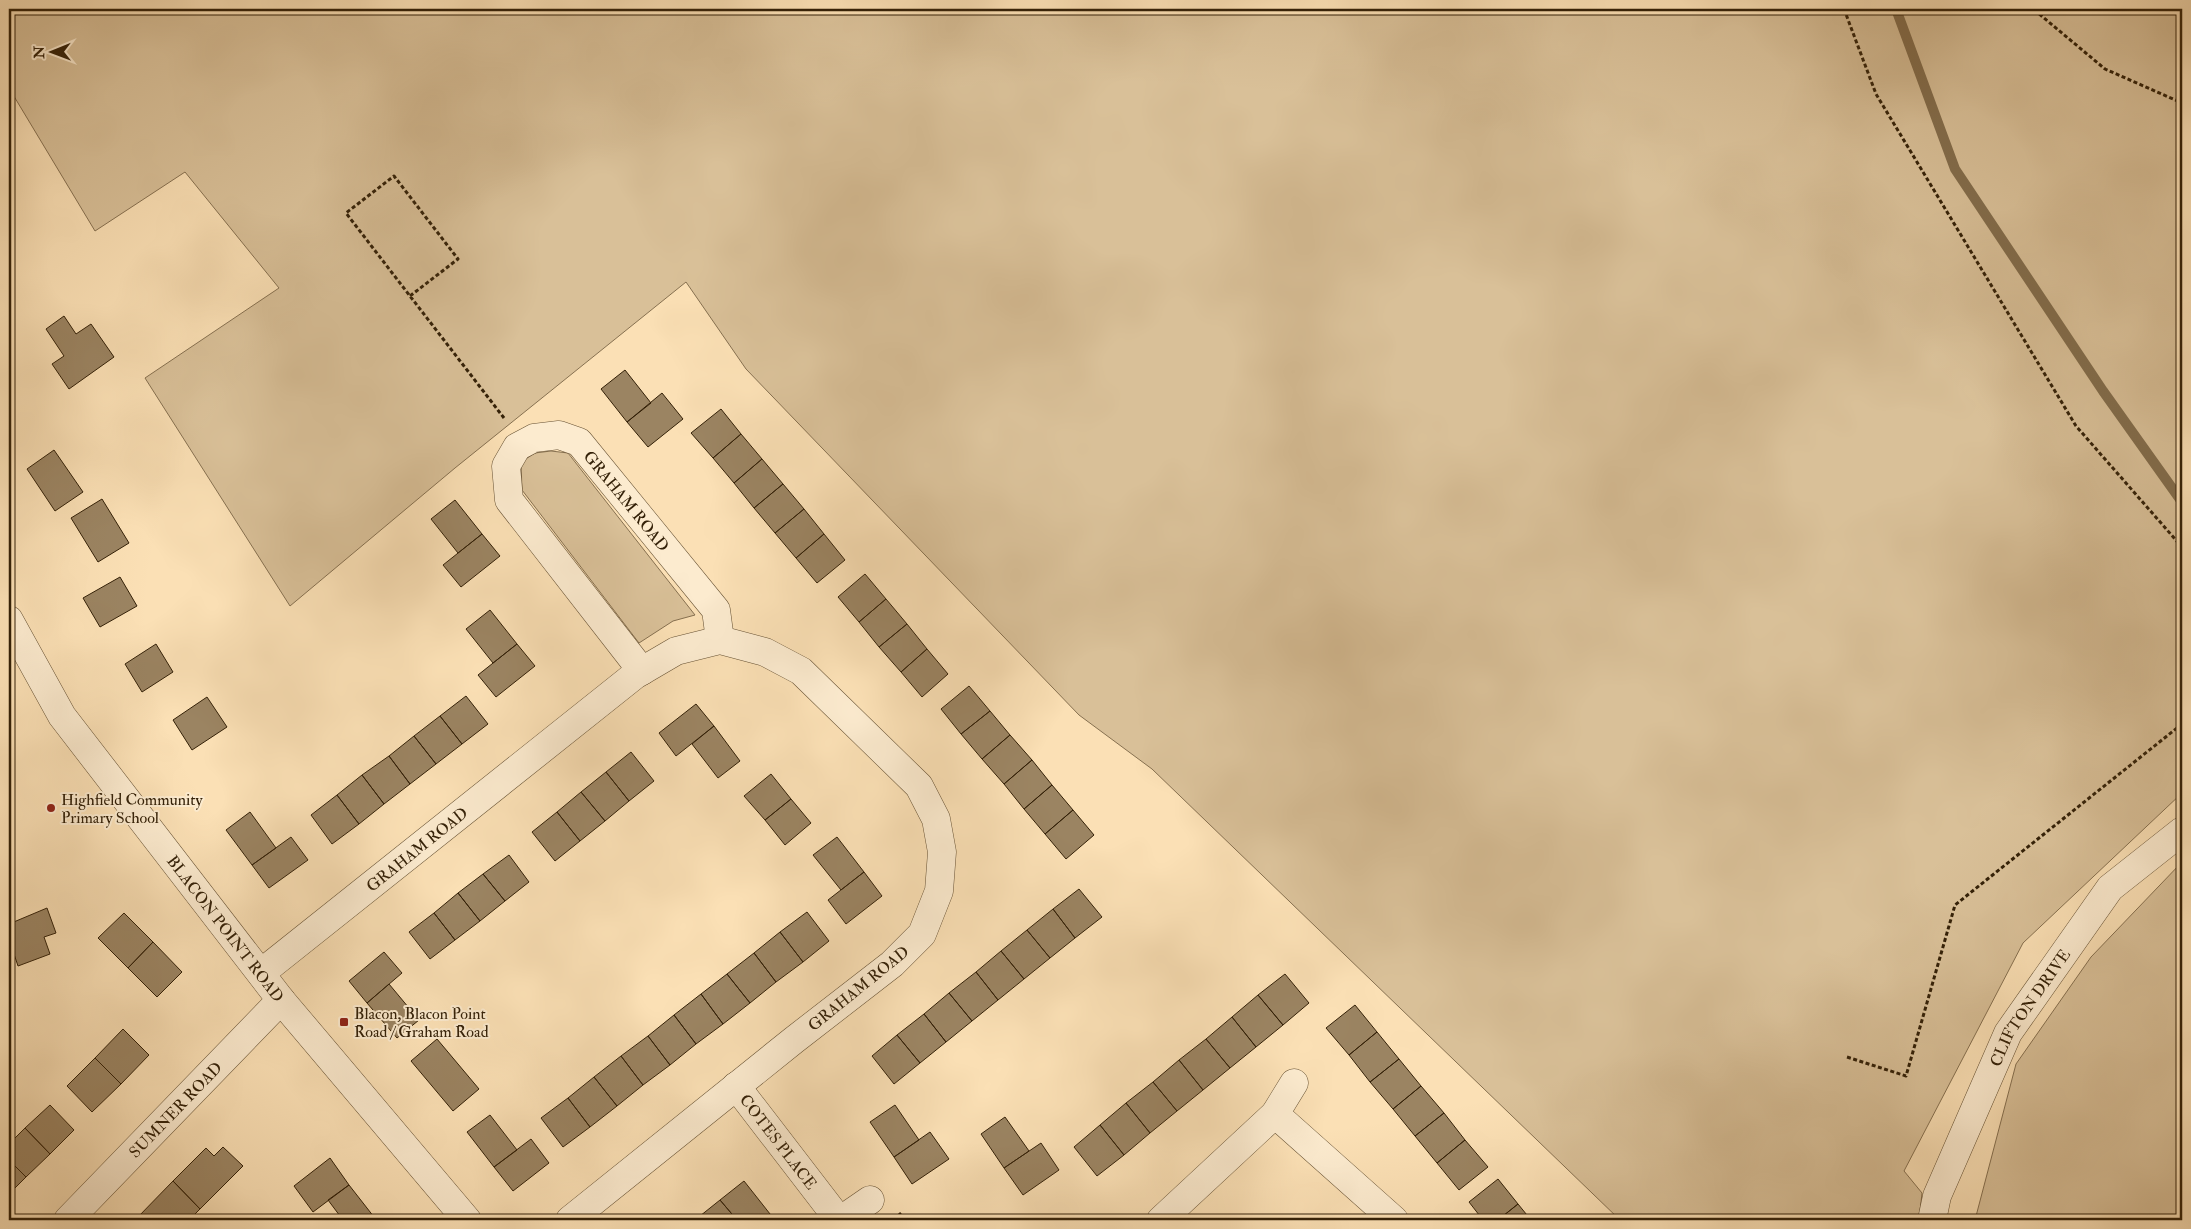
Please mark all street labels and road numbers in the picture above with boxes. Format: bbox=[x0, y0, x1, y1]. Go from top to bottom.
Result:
street label: GRAHAM ROAD bbox=[579, 447, 673, 556]
street label: GRAHAM ROAD bbox=[362, 803, 472, 896]
street label: BLACON POINT ROAD bbox=[162, 852, 288, 1007]
street label: GRAHAM ROAD bbox=[804, 942, 913, 1036]
street label: CLIFTON DRIVE bbox=[1986, 945, 2075, 1070]
street label: SUMNER ROAD bbox=[125, 1058, 227, 1162]
street label: COTES PLACE bbox=[735, 1090, 821, 1194]

